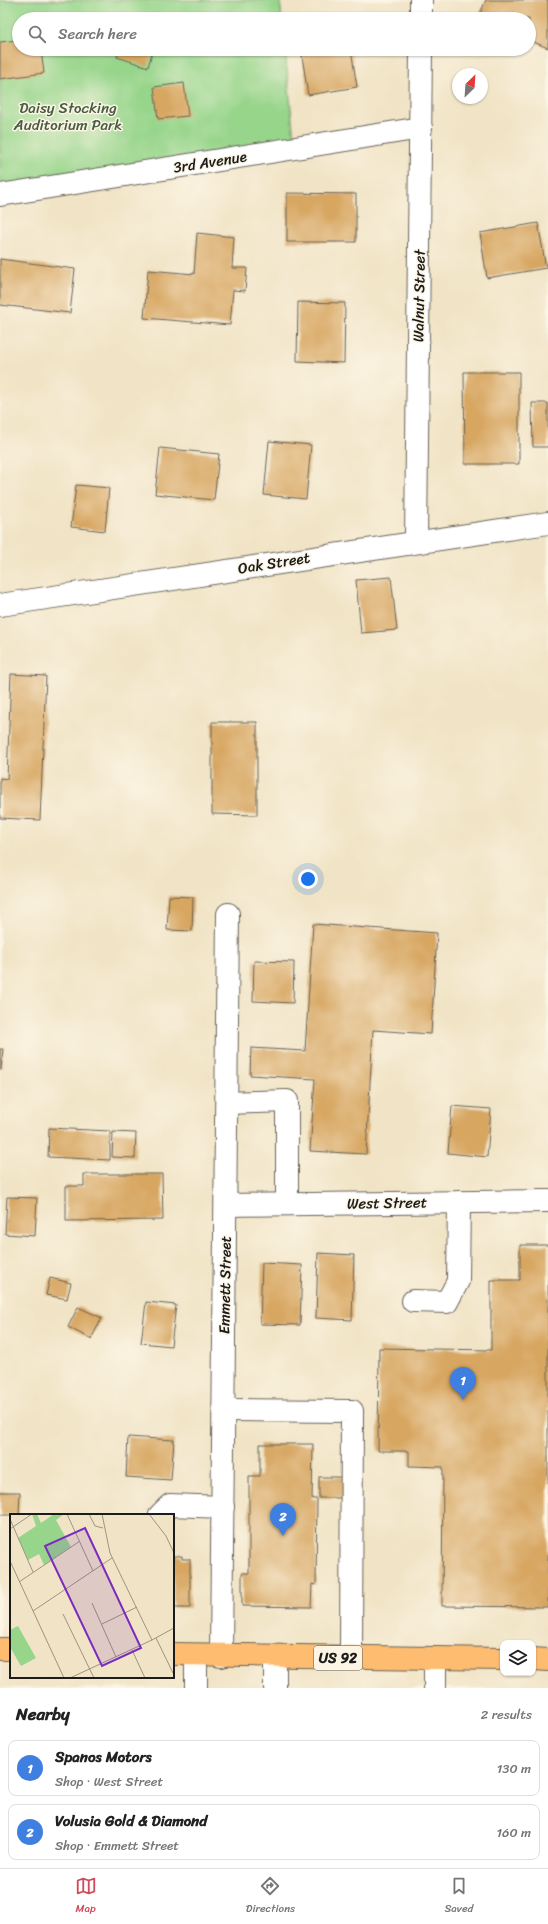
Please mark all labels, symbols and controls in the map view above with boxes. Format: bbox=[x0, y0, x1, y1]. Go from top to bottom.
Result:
search box bbox=[12, 12, 536, 56]
text: Search here bbox=[58, 21, 137, 47]
icon: search bbox=[26, 23, 48, 45]
north arrow bbox=[452, 68, 488, 104]
park label: Daisy Stocking Auditorium Park bbox=[13, 95, 122, 138]
street label: 3rd Avenue bbox=[171, 143, 249, 181]
street label: Walnut Street bbox=[405, 249, 433, 343]
street label: Oak Street bbox=[236, 544, 312, 582]
your location bbox=[298, 869, 318, 889]
street label: West Street bbox=[347, 1189, 428, 1217]
street label: Emmett Street bbox=[211, 1235, 239, 1334]
pin: 1 bbox=[450, 1367, 476, 1400]
pin: 2 bbox=[270, 1503, 296, 1536]
inset map bbox=[10, 1514, 174, 1678]
map controls bbox=[500, 1640, 536, 1676]
button: layers bbox=[500, 1640, 536, 1676]
road number: US 92 bbox=[314, 1646, 362, 1670]
text: Nearby bbox=[16, 1699, 70, 1729]
text: 2 results bbox=[481, 1703, 532, 1726]
text: Spanos Motors bbox=[55, 1744, 152, 1770]
text: 1 bbox=[27, 1757, 33, 1780]
text: 130 m bbox=[497, 1757, 531, 1780]
text: Shop · West Street bbox=[55, 1770, 163, 1793]
text: Volusia Gold & Diamond bbox=[55, 1808, 207, 1834]
text: 2 bbox=[26, 1821, 34, 1844]
text: 160 m bbox=[496, 1821, 531, 1844]
text: Shop · Emmett Street bbox=[55, 1834, 179, 1857]
tab: Map bbox=[75, 1875, 97, 1918]
tab: Directions bbox=[246, 1875, 295, 1918]
tab: Saved bbox=[444, 1875, 473, 1918]

